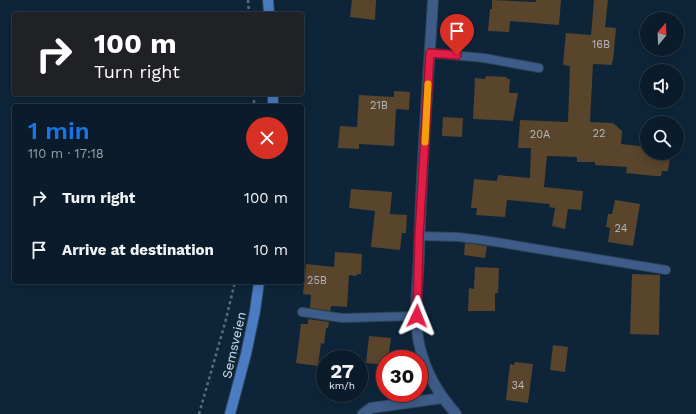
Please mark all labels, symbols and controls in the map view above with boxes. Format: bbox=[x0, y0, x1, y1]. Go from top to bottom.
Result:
north arrow bbox=[640, 12, 684, 56]
map controls bbox=[640, 12, 684, 160]
pin bbox=[440, 14, 474, 55]
icon: arrive bbox=[446, 20, 468, 42]
text: 100 m bbox=[94, 27, 177, 60]
icon: right bbox=[28, 28, 80, 80]
house number: 16B bbox=[592, 38, 610, 51]
text: Turn right bbox=[94, 61, 180, 82]
button: sound bbox=[640, 64, 684, 108]
house number: 21B bbox=[370, 99, 388, 112]
button: search bbox=[640, 116, 684, 160]
text: 1 min bbox=[28, 117, 90, 145]
button: close bbox=[246, 117, 288, 159]
house number: 22 bbox=[593, 127, 605, 140]
house number: 20A bbox=[530, 128, 550, 141]
text: 110 m · 17:18 bbox=[28, 146, 104, 161]
icon: right bbox=[28, 187, 50, 209]
text: Turn right bbox=[62, 189, 135, 207]
text: 100 m bbox=[244, 189, 288, 207]
house number: 24 bbox=[615, 222, 628, 235]
icon: arrive bbox=[28, 239, 50, 261]
text: Arrive at destination bbox=[62, 241, 214, 259]
text: 10 m bbox=[253, 241, 288, 259]
house number: 25B bbox=[307, 274, 327, 287]
position arrow bbox=[396, 295, 438, 337]
street label: Semsveien bbox=[219, 310, 249, 380]
speed limit sign: 30 bbox=[376, 350, 428, 402]
text: 27 bbox=[330, 359, 354, 383]
house number: 34 bbox=[511, 379, 525, 392]
text: km/h bbox=[329, 380, 355, 391]

